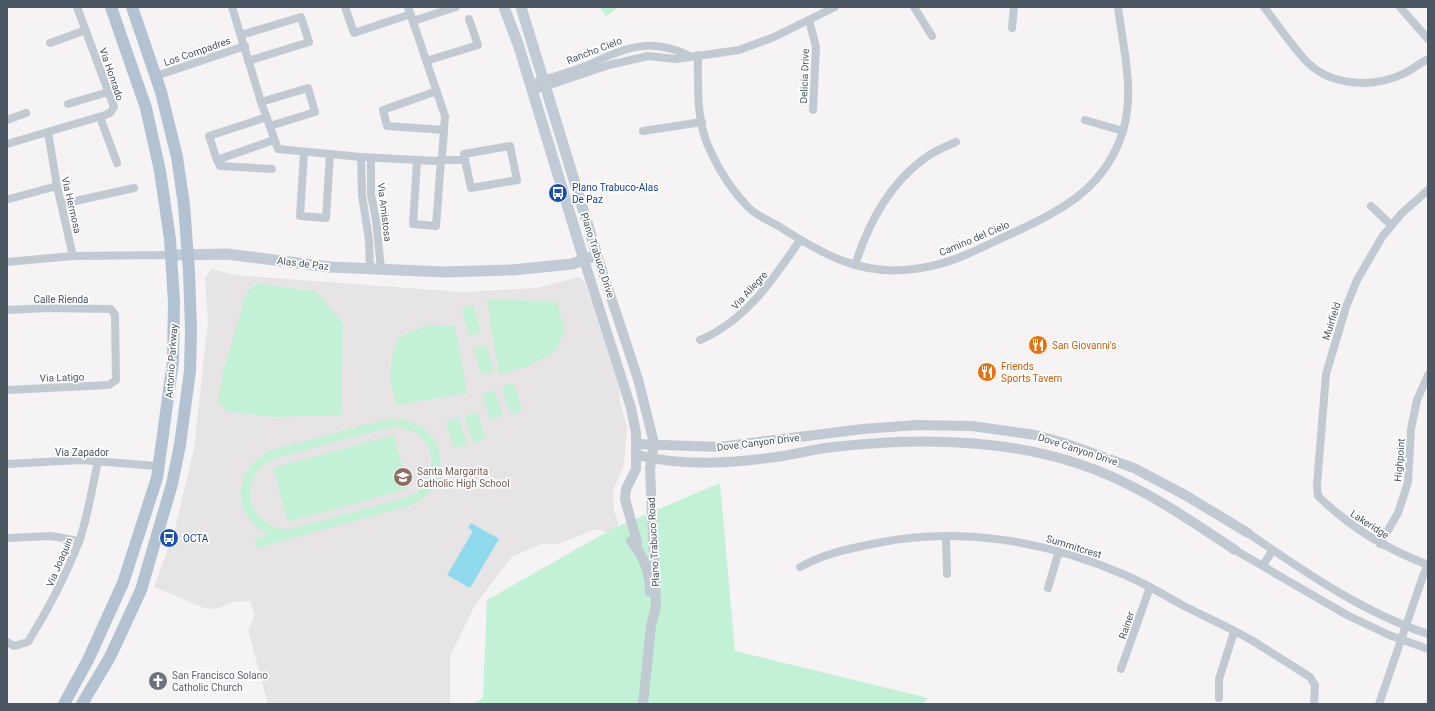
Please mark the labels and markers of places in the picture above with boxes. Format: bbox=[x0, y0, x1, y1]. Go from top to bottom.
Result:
bus stop icon: Plano Trabuco-Alas De Paz bbox=[547, 182, 569, 204]
place label: Plano Trabuco-Alas De Paz bbox=[572, 182, 658, 205]
restaurant icon: San Giovanni's bbox=[1027, 334, 1049, 356]
place label: San Giovanni's bbox=[1052, 340, 1116, 351]
restaurant icon: Friends Sports Tavern bbox=[976, 361, 998, 383]
place label: Friends Sports Tavern bbox=[1001, 361, 1062, 384]
school or university icon: Santa Margarita Catholic High School bbox=[392, 466, 414, 488]
place label: Santa Margarita Catholic High School bbox=[417, 466, 510, 489]
bus stop icon: OCTA bbox=[158, 527, 180, 549]
place label: OCTA bbox=[183, 533, 209, 544]
church icon: San Francisco Solano Catholic Church bbox=[147, 670, 169, 692]
place label: San Francisco Solano Catholic Church bbox=[172, 670, 268, 693]

